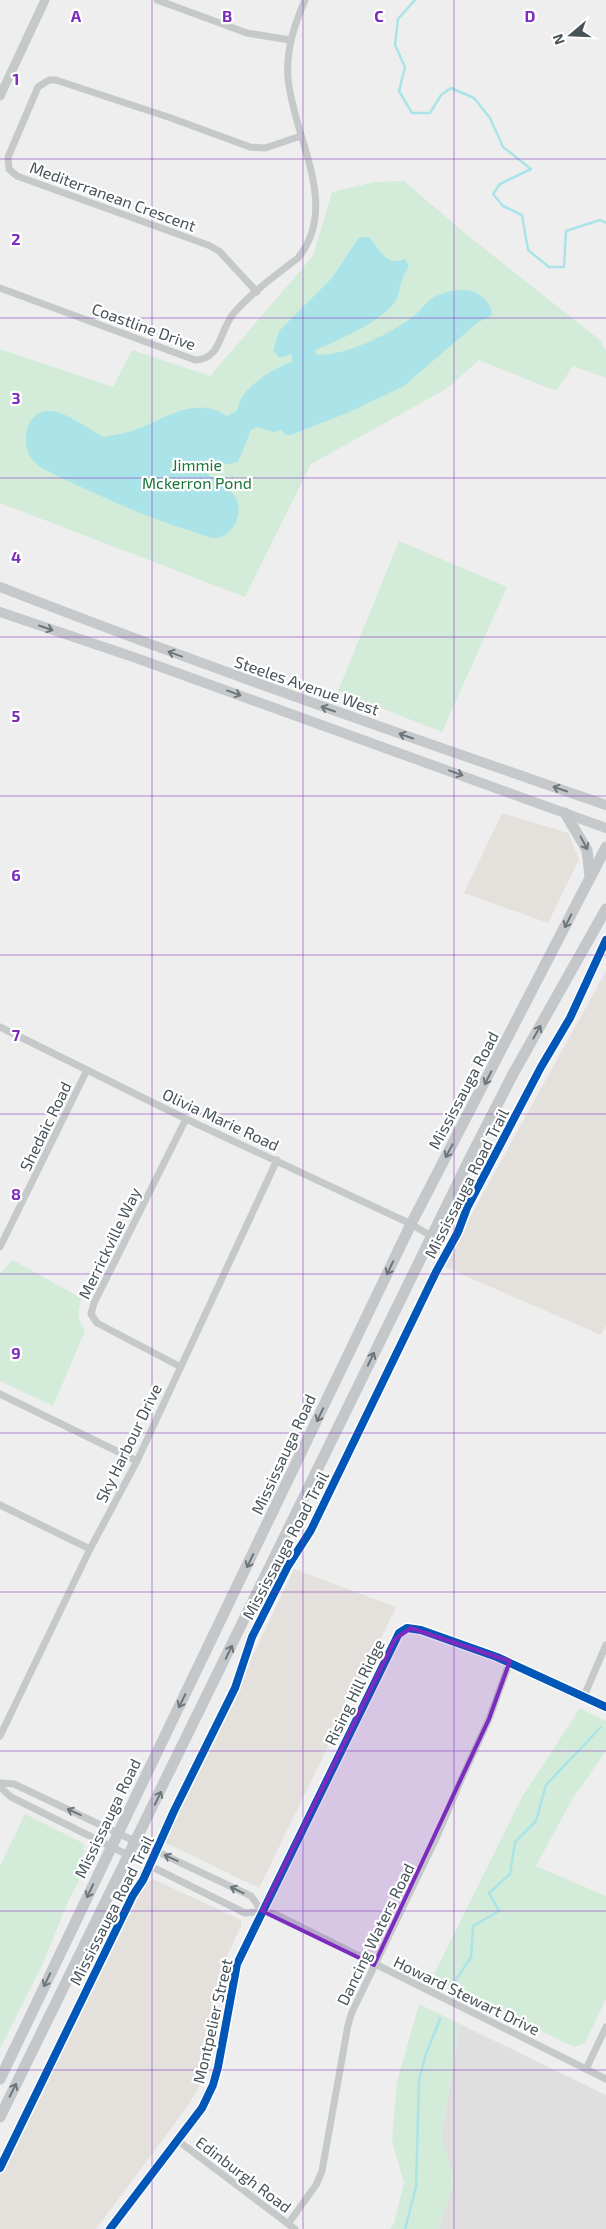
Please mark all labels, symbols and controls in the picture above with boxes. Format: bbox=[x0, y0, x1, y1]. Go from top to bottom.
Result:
text: A bbox=[71, 6, 82, 25]
text: B bbox=[222, 6, 232, 25]
text: C bbox=[374, 6, 384, 25]
text: D bbox=[525, 6, 536, 25]
north arrow bbox=[546, 10, 596, 60]
text: N bbox=[549, 32, 568, 47]
text: 1 bbox=[13, 69, 19, 88]
street label: Mediterranean Crescent bbox=[27, 157, 199, 235]
text: 2 bbox=[11, 229, 21, 248]
street label: Coastline Drive bbox=[89, 298, 199, 354]
text: 3 bbox=[11, 388, 21, 407]
park label: Jimmie Mckerron Pond bbox=[142, 455, 252, 492]
text: 4 bbox=[11, 547, 21, 566]
one-way arrow bbox=[38, 623, 54, 633]
one-way arrow bbox=[168, 649, 184, 658]
street label: Steeles Avenue West bbox=[232, 651, 382, 719]
one-way arrow bbox=[226, 689, 242, 698]
one-way arrow bbox=[321, 704, 337, 713]
text: 5 bbox=[12, 706, 21, 725]
one-way arrow bbox=[399, 731, 415, 740]
one-way arrow bbox=[448, 769, 463, 778]
one-way arrow bbox=[553, 784, 568, 793]
one-way arrow bbox=[579, 836, 589, 850]
text: 6 bbox=[11, 865, 21, 884]
one-way arrow bbox=[563, 914, 573, 929]
one-way arrow bbox=[532, 1024, 542, 1039]
text: 7 bbox=[12, 1025, 21, 1044]
street label: Mississauga Road bbox=[424, 1028, 502, 1152]
one-way arrow bbox=[483, 1070, 493, 1085]
street label: Shedaic Road bbox=[15, 1078, 75, 1174]
street label: Olivia Marie Road bbox=[160, 1084, 282, 1154]
street label: Mississauga Road Trail bbox=[420, 1105, 512, 1261]
one-way arrow bbox=[444, 1143, 454, 1158]
text: 8 bbox=[11, 1184, 21, 1203]
street label: Merrickville Way bbox=[74, 1184, 144, 1302]
one-way arrow bbox=[384, 1260, 394, 1275]
text: 9 bbox=[11, 1343, 21, 1362]
one-way arrow bbox=[367, 1352, 376, 1367]
street label: Sky Harbour Drive bbox=[91, 1381, 165, 1505]
street label: Mississauga Road bbox=[247, 1391, 319, 1517]
one-way arrow bbox=[314, 1407, 324, 1422]
street label: Mississauga Road Trail bbox=[238, 1467, 332, 1622]
one-way arrow bbox=[245, 1553, 254, 1568]
street label: Rising Hill Ridge bbox=[320, 1636, 388, 1748]
one-way arrow bbox=[225, 1645, 235, 1660]
one-way arrow bbox=[177, 1693, 187, 1708]
street label: Mississauga Road bbox=[70, 1755, 144, 1881]
one-way arrow bbox=[154, 1791, 163, 1806]
one-way arrow bbox=[67, 1807, 82, 1817]
street label: Mississauga Road Trail bbox=[65, 1832, 157, 1988]
one-way arrow bbox=[164, 1853, 179, 1863]
street label: Dancing Waters Road bbox=[332, 1860, 418, 2008]
one-way arrow bbox=[85, 1883, 94, 1898]
one-way arrow bbox=[230, 1884, 245, 1894]
street label: Howard Stewart Drive bbox=[391, 1951, 543, 2039]
street label: Montpelier Street bbox=[188, 1957, 236, 2085]
one-way arrow bbox=[42, 1973, 52, 1988]
one-way arrow bbox=[9, 2083, 19, 2098]
street label: Edinburgh Road bbox=[193, 2132, 295, 2216]

